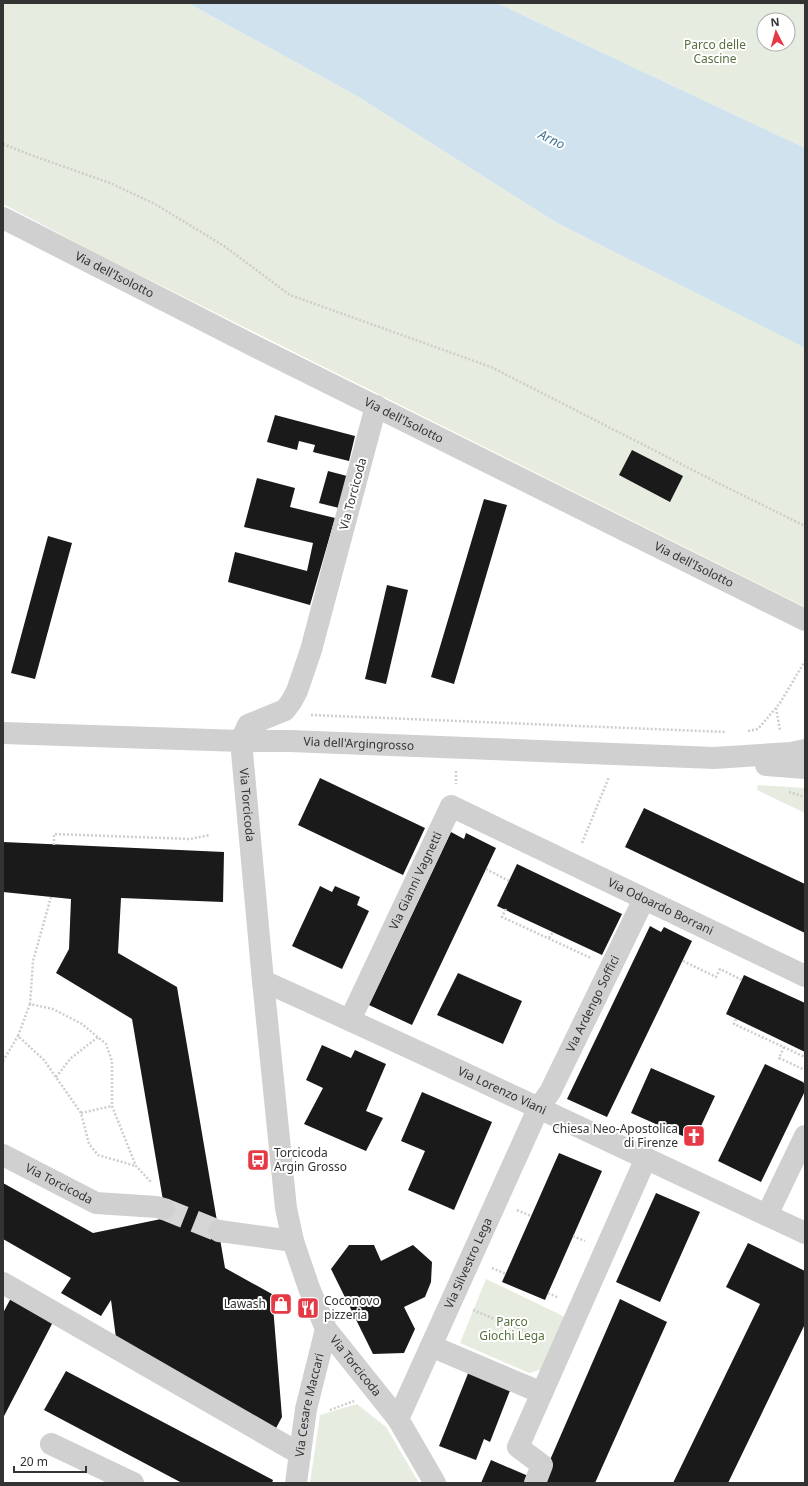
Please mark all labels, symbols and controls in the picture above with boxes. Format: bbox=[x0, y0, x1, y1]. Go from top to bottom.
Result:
north arrow bbox=[756, 12, 796, 52]
text: N bbox=[770, 14, 780, 29]
park label: Parco delle Cascine bbox=[684, 36, 746, 67]
water label: Arno bbox=[535, 124, 568, 153]
street label: Via dell'Isolotto bbox=[72, 247, 157, 302]
street label: Via dell'Isolotto bbox=[361, 393, 447, 447]
street label: Via Torcicoda bbox=[335, 456, 370, 532]
street label: Via dell'Isolotto bbox=[651, 537, 737, 591]
street label: Via dell'Argingrosso bbox=[303, 733, 415, 754]
street label: Via Torcicoda bbox=[236, 767, 259, 843]
street label: Via Gianni Vagnetti bbox=[385, 829, 446, 933]
street label: Via Odoardo Borrani bbox=[605, 873, 716, 939]
street label: Via Ardengo Soffici bbox=[562, 952, 623, 1055]
street label: Via Lorenzo Viani bbox=[455, 1062, 549, 1118]
place label: Chiesa Neo-Apostolica di Firenze bbox=[552, 1120, 678, 1151]
church icon: Chiesa Neo-Apostolica di Firenze bbox=[681, 1123, 707, 1149]
place label: Torcicoda Argin Grosso bbox=[274, 1144, 347, 1175]
bus stop icon: Torcicoda Argin Grosso bbox=[245, 1147, 271, 1173]
street label: Via Torcicoda bbox=[22, 1159, 96, 1208]
street label: Via Silvestro Lega bbox=[440, 1215, 496, 1311]
shop icon: Lawash bbox=[268, 1291, 294, 1317]
place label: Coconovo pizzeria bbox=[324, 1292, 380, 1323]
place label: Lawash bbox=[224, 1295, 266, 1312]
restaurant icon: Coconovo pizzeria bbox=[295, 1295, 321, 1321]
park label: Parco Giochi Lega bbox=[479, 1313, 545, 1344]
street label: Via Torcicoda bbox=[326, 1331, 386, 1400]
street label: Via Cesare Maccari bbox=[291, 1351, 328, 1458]
scale bar bbox=[14, 1448, 86, 1474]
text: 20 m bbox=[20, 1453, 48, 1470]

